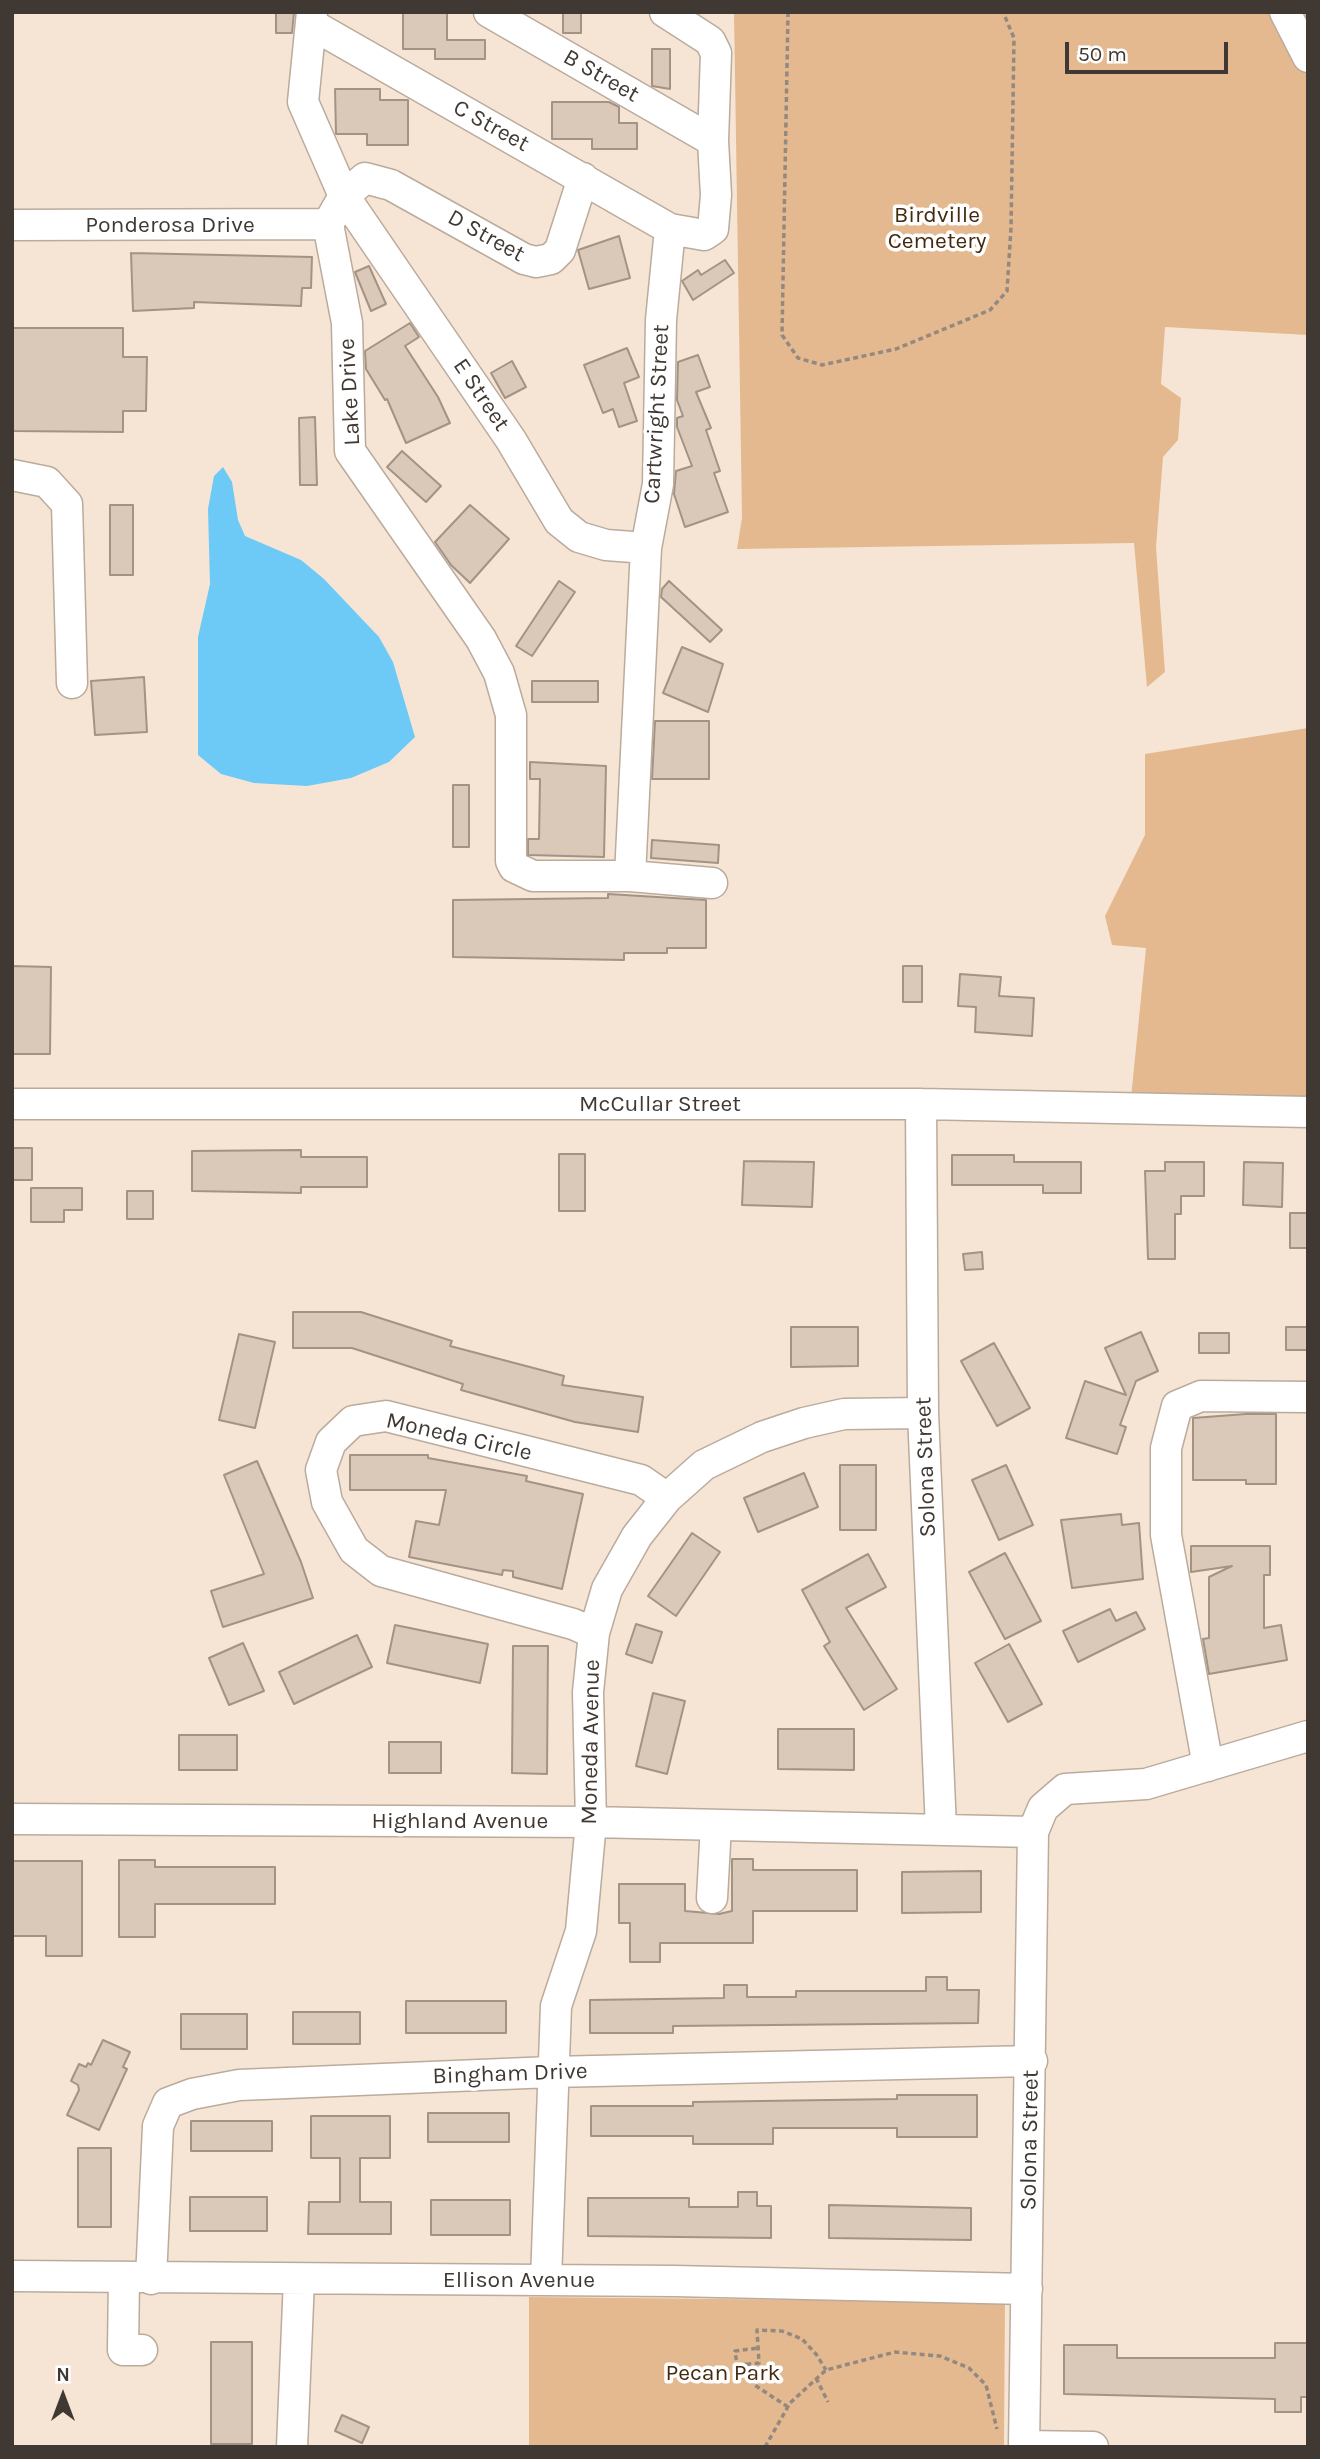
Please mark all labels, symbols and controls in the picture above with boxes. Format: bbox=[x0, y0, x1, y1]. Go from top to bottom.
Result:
scale bar bbox=[1068, 28, 1231, 72]
text: 50 m bbox=[1078, 42, 1127, 66]
street label: B Street bbox=[558, 43, 644, 109]
street label: C Street bbox=[448, 94, 534, 158]
park label: Birdville Cemetery bbox=[888, 201, 986, 255]
street label: D Street bbox=[443, 204, 529, 268]
street label: Ponderosa Drive bbox=[85, 211, 255, 239]
street label: Cartwright Street bbox=[639, 324, 675, 504]
street label: Lake Drive bbox=[333, 338, 367, 446]
street label: E Street bbox=[447, 353, 515, 437]
street label: McCullar Street bbox=[579, 1090, 741, 1118]
street label: Solona Street bbox=[910, 1396, 942, 1538]
street label: Moneda Circle bbox=[383, 1407, 535, 1467]
street label: Moneda Avenue bbox=[576, 1659, 606, 1825]
street label: Highland Avenue bbox=[372, 1807, 548, 1835]
street label: Bingham Drive bbox=[432, 2057, 588, 2091]
street label: Solona Street bbox=[1015, 2069, 1045, 2211]
street label: Ellison Avenue bbox=[443, 2266, 595, 2294]
park label: Pecan Park bbox=[665, 2359, 781, 2387]
north arrow bbox=[28, 2361, 98, 2431]
text: N bbox=[56, 2364, 70, 2386]

